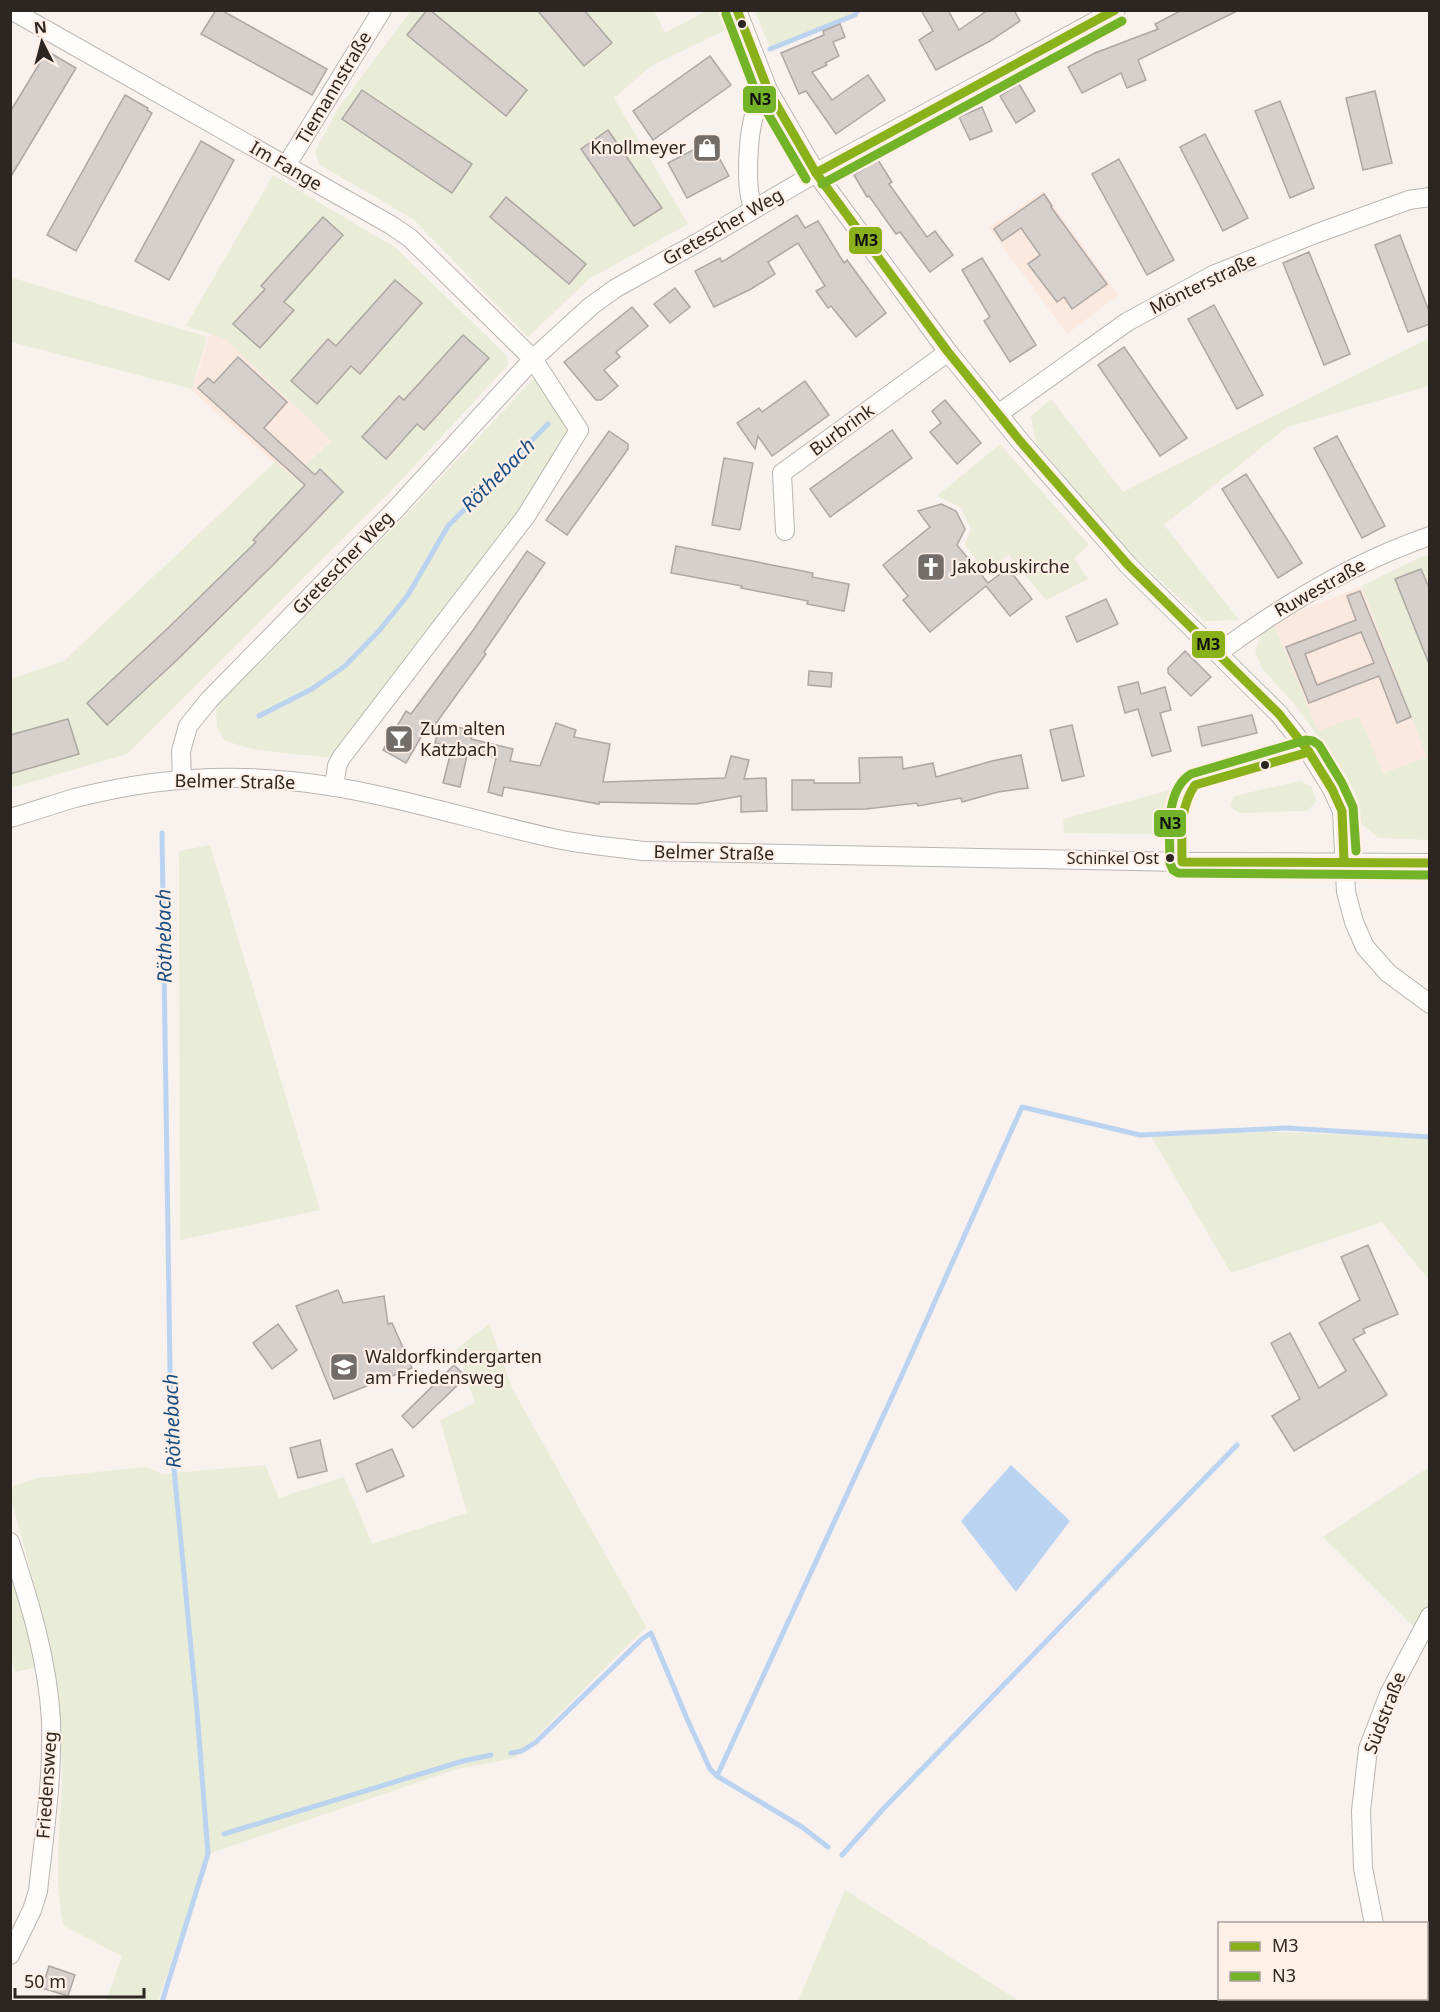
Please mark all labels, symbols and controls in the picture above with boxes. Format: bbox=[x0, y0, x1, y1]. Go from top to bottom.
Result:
north arrow bbox=[12, 12, 72, 72]
text: N bbox=[33, 15, 48, 39]
unlabelled marker bbox=[736, 18, 748, 30]
street label: Tiemannstraße bbox=[290, 27, 376, 148]
line badge: N3 bbox=[742, 85, 777, 114]
text: N3 bbox=[749, 88, 771, 110]
shop icon: Knollmeyer bbox=[691, 132, 723, 164]
street label: Im Fange bbox=[246, 135, 327, 195]
place label: Knollmeyer bbox=[590, 135, 687, 159]
street label: Gretescher Weg bbox=[658, 182, 787, 270]
line badge: M3 bbox=[848, 226, 883, 255]
text: M3 bbox=[854, 229, 878, 251]
street label: Mönterstraße bbox=[1145, 247, 1260, 319]
street label: Burbrink bbox=[804, 397, 879, 461]
water label: Röthebach bbox=[455, 432, 541, 518]
street label: Gretescher Weg bbox=[287, 505, 398, 619]
church icon: Jakobuskirche bbox=[915, 551, 947, 583]
street label: Ruwestraße bbox=[1270, 552, 1369, 622]
place label: Jakobuskirche bbox=[950, 554, 1070, 578]
line badge: M3 bbox=[1191, 630, 1226, 659]
text: M3 bbox=[1196, 633, 1220, 655]
place label: Zum alten Katzbach bbox=[420, 716, 505, 761]
bar icon: Zum alten Katzbach bbox=[383, 723, 415, 755]
unlabelled marker bbox=[1259, 759, 1271, 771]
street label: Belmer Straße bbox=[174, 768, 296, 794]
line badge: N3 bbox=[1153, 809, 1187, 838]
text: N3 bbox=[1159, 812, 1181, 834]
street label: Belmer Straße bbox=[653, 839, 775, 865]
place label: Schinkel Ost bbox=[1067, 847, 1159, 869]
marker: Schinkel Ost bbox=[1164, 852, 1176, 864]
water label: Röthebach bbox=[149, 889, 178, 983]
place label: Waldorfkindergarten am Friedensweg bbox=[365, 1344, 542, 1389]
school or university icon: Waldorfkindergarten am Friedensweg bbox=[328, 1351, 360, 1383]
water label: Röthebach bbox=[156, 1373, 187, 1469]
street label: Südstraße bbox=[1357, 1668, 1411, 1757]
street label: Friedensweg bbox=[30, 1730, 62, 1840]
legend bbox=[1218, 1922, 1428, 2000]
text: M3 bbox=[1272, 1933, 1299, 1957]
scale bar bbox=[15, 1961, 144, 1999]
text: N3 bbox=[1272, 1963, 1296, 1987]
text: 50 m bbox=[24, 1969, 66, 1993]

